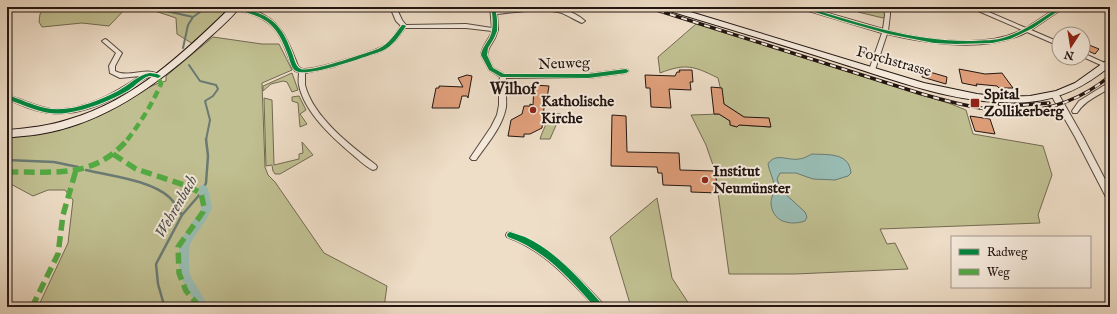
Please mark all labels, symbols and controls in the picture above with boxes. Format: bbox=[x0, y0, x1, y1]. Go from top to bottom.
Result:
north arrow bbox=[1051, 26, 1091, 66]
street label: Forchstrasse bbox=[854, 42, 934, 81]
text: N bbox=[1063, 47, 1076, 63]
street label: Neuweg bbox=[538, 53, 591, 74]
district label: Wilhof bbox=[489, 80, 540, 100]
place label: Spital Zollikerberg bbox=[984, 85, 1065, 121]
place label: Katholische Kirche bbox=[541, 92, 614, 128]
marker: Spital Zollikerberg bbox=[969, 97, 981, 109]
marker: Katholische Kirche bbox=[528, 105, 538, 115]
place label: Institut Neumünster bbox=[712, 162, 791, 198]
water label: Wehrenbach bbox=[151, 172, 203, 242]
marker: Institut Neumünster bbox=[700, 175, 710, 185]
legend bbox=[951, 236, 1091, 288]
text: Radweg bbox=[987, 245, 1028, 260]
text: Weg bbox=[987, 265, 1010, 280]

